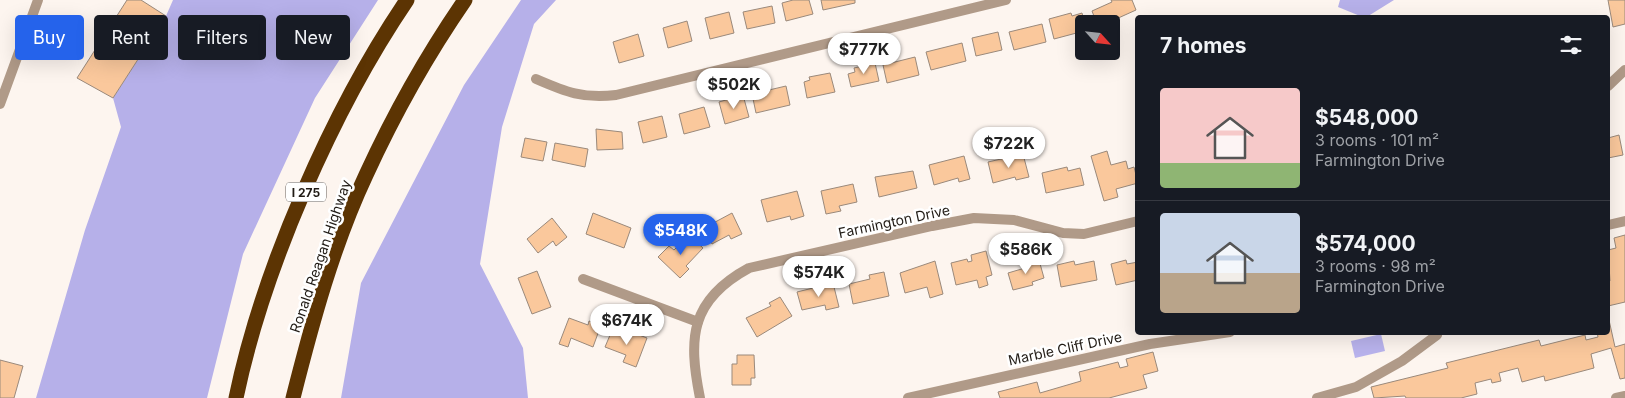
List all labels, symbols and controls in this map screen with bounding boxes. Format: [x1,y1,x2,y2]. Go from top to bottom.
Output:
chip: Buy [15,15,84,60]
chip: Rent [94,15,168,60]
chip: Filters [178,15,266,60]
chip: New [276,15,350,60]
north arrow [1075,15,1120,60]
map controls [1075,15,1120,60]
icon: filters [1557,31,1585,59]
pin: $777K [829,32,899,75]
text: 7 homes [1160,33,1247,58]
text: $777K [839,39,889,59]
pin: $502K [699,68,769,110]
text: $502K [707,74,761,94]
text: $548,000 [1315,105,1418,130]
icon: home [1200,108,1260,168]
pin: $722K [974,126,1044,169]
text: 3 rooms · 101 m² [1315,130,1439,150]
text: $722K [983,133,1035,153]
text: Farmington Drive [1315,150,1445,170]
street label: Ronald Reagan Highway [286,177,354,335]
road number: I 275 [286,182,326,202]
street label: Farmington Drive [837,201,951,241]
pin: $548K [646,214,716,256]
text: $548K [654,220,708,240]
text: $574,000 [1315,231,1416,256]
pin: $586K [991,232,1061,275]
icon: home [1200,233,1260,293]
text: $586K [999,239,1053,259]
pin: $574K [784,256,854,298]
text: 3 rooms · 98 m² [1315,256,1436,276]
text: $574K [793,262,845,282]
text: Farmington Drive [1315,276,1445,296]
pin: $674K [592,304,662,346]
text: $674K [601,310,653,330]
street label: Marble Cliff Drive [1007,328,1123,368]

